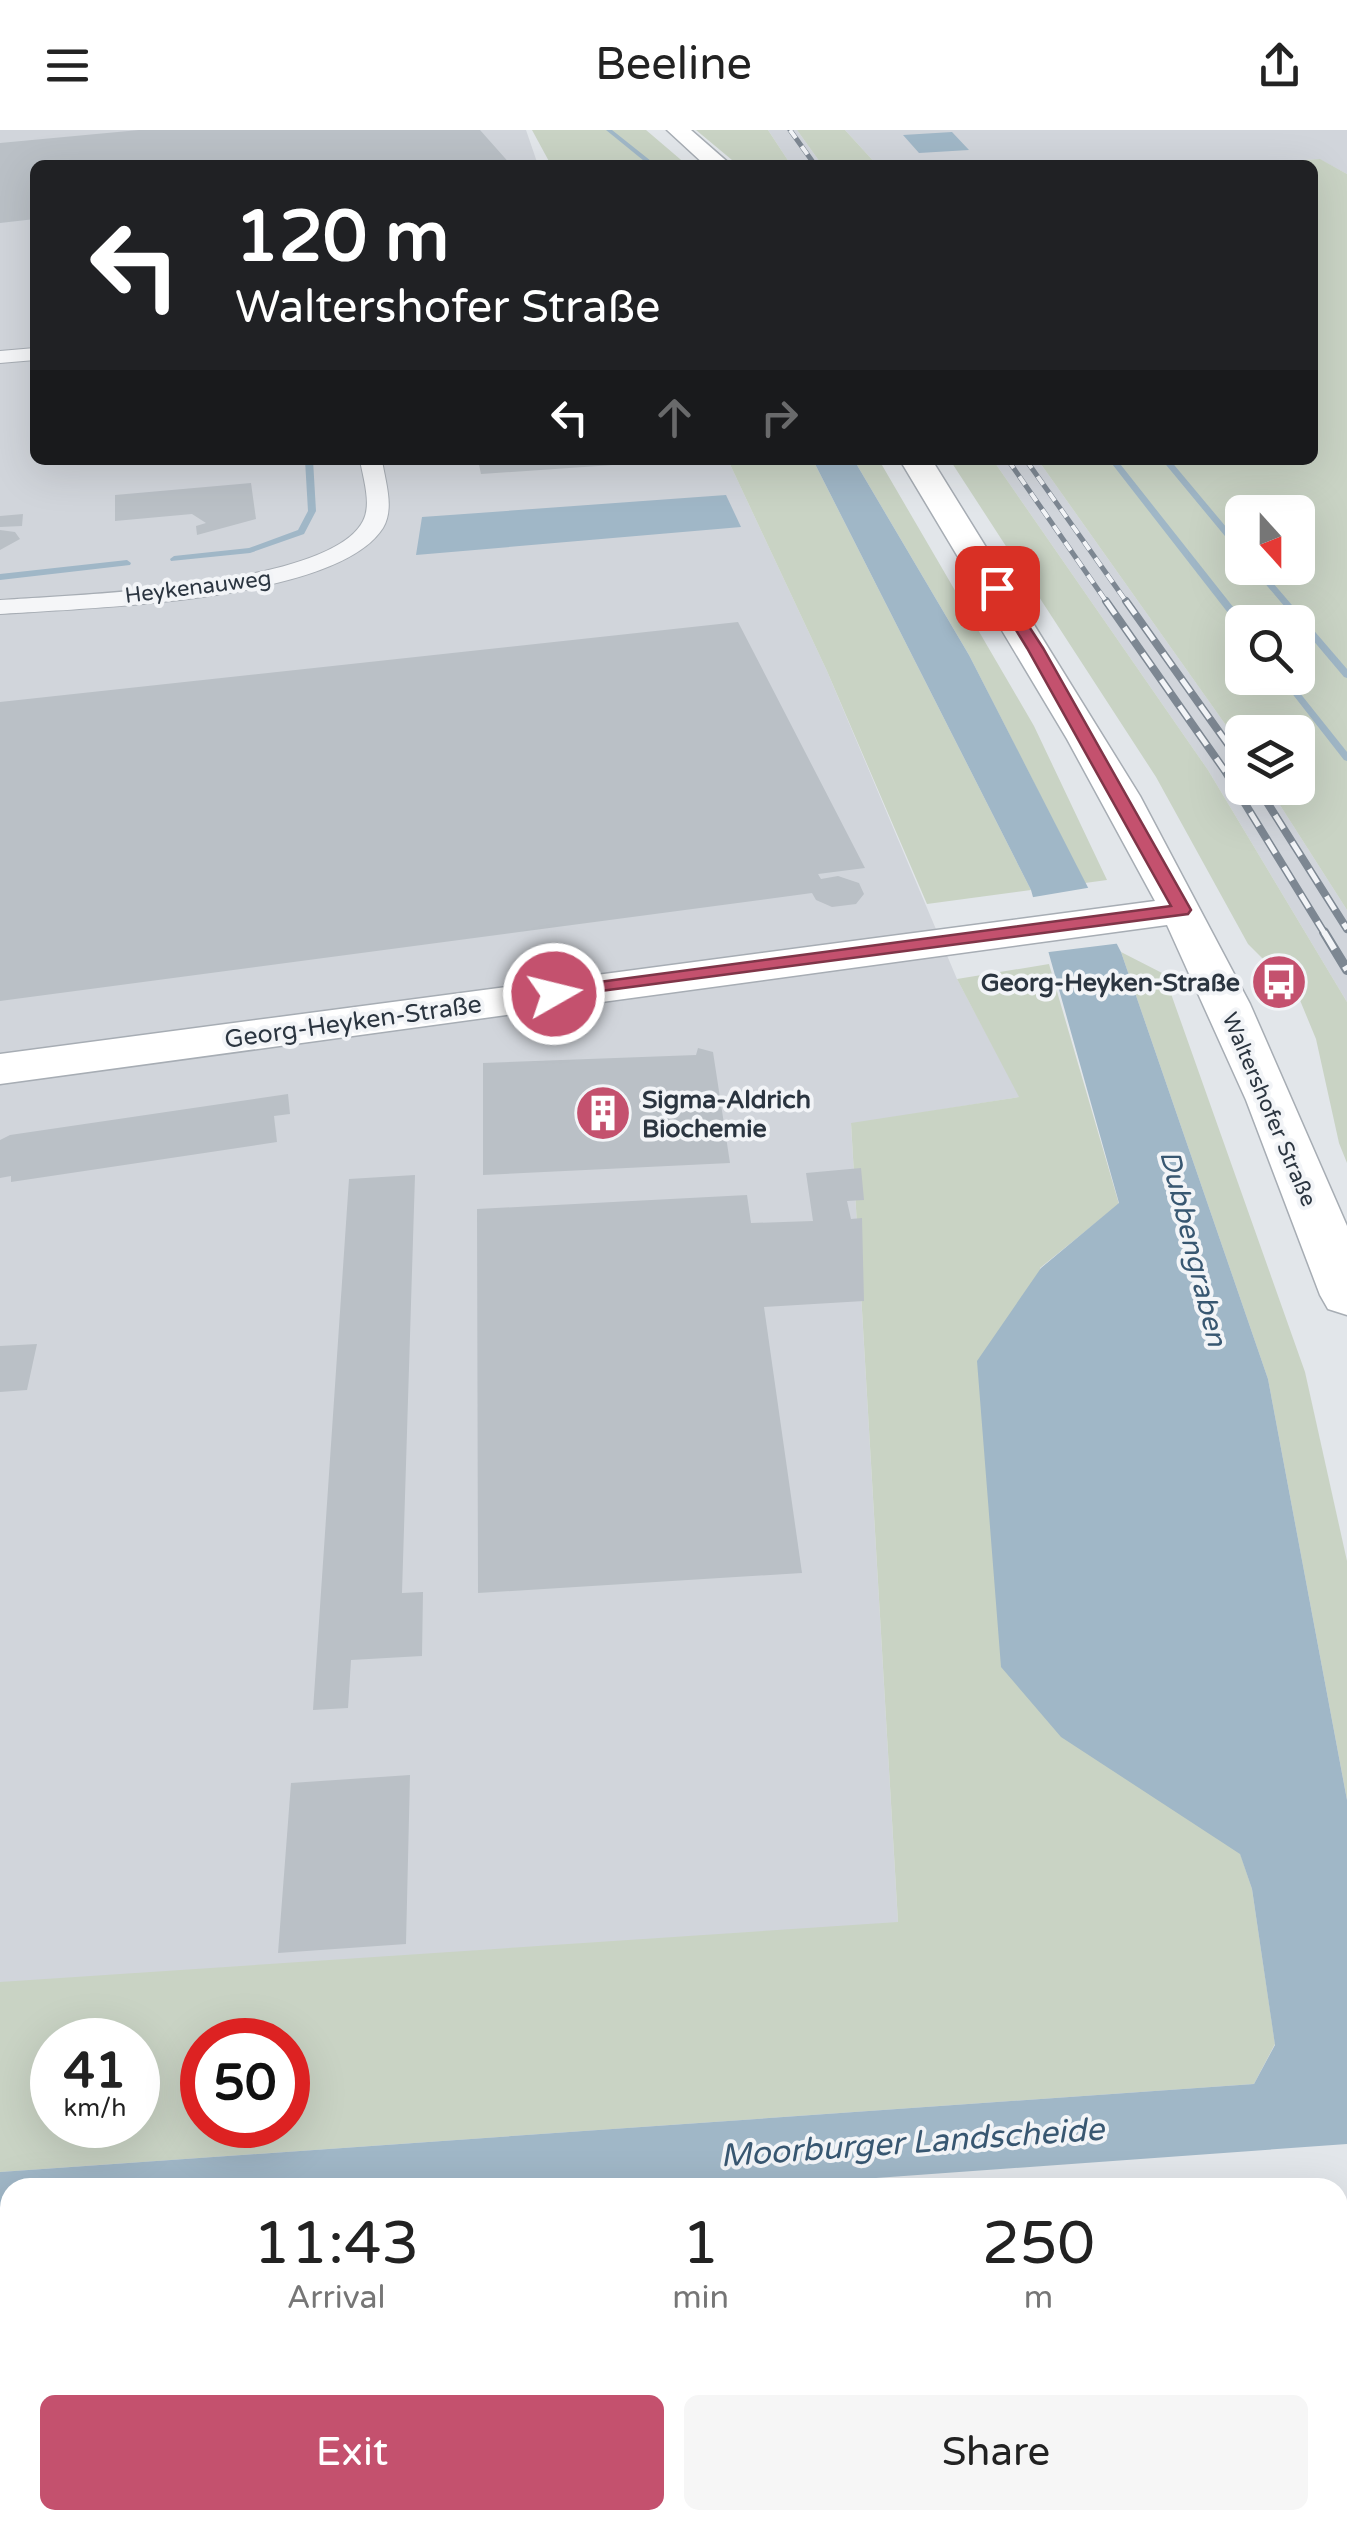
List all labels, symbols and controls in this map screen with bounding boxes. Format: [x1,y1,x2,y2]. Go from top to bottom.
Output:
icon: menu [40,38,95,93]
text: Beeline [595,38,752,92]
icon: share [1252,38,1307,93]
text: 120 m [235,196,449,280]
icon: left [70,200,200,330]
text: Waltershofer Straße [235,281,660,335]
icon: left [542,390,597,445]
icon: ahead [647,390,702,445]
icon: right [752,390,807,445]
north arrow [1225,495,1315,585]
map controls [1225,495,1315,805]
pin [955,546,1040,631]
icon: arrive [970,561,1025,616]
street label: Heykenauweg [123,565,273,609]
button: search [1225,605,1315,695]
button: layers [1225,715,1315,805]
position arrow [502,942,606,1046]
bus stop icon: Georg-Heyken-Straße [1249,952,1309,1012]
place label: Georg-Heyken-Straße [981,968,1240,998]
street label: Georg-Heyken-Straße [223,989,484,1055]
street label: Waltershofer Straße [1216,1009,1322,1210]
building icon: Sigma-Aldrich Biochemie [573,1083,633,1143]
place label: Sigma-Aldrich Biochemie [642,1085,811,1144]
water label: Dubbengraben [1152,1147,1234,1351]
speed limit sign: 50 [180,2018,310,2148]
text: 41 [64,2041,126,2101]
text: km/h [64,2093,126,2123]
water label: Moorburger Landscheide [719,2111,1107,2175]
text: 11:43 [253,2208,419,2280]
text: 1 [682,2208,719,2280]
text: 250 [982,2208,1095,2280]
text: Arrival [287,2279,386,2317]
text: min [672,2279,729,2317]
text: m [1024,2279,1053,2317]
button: Exit [40,2395,664,2510]
button: Share [684,2395,1308,2510]

